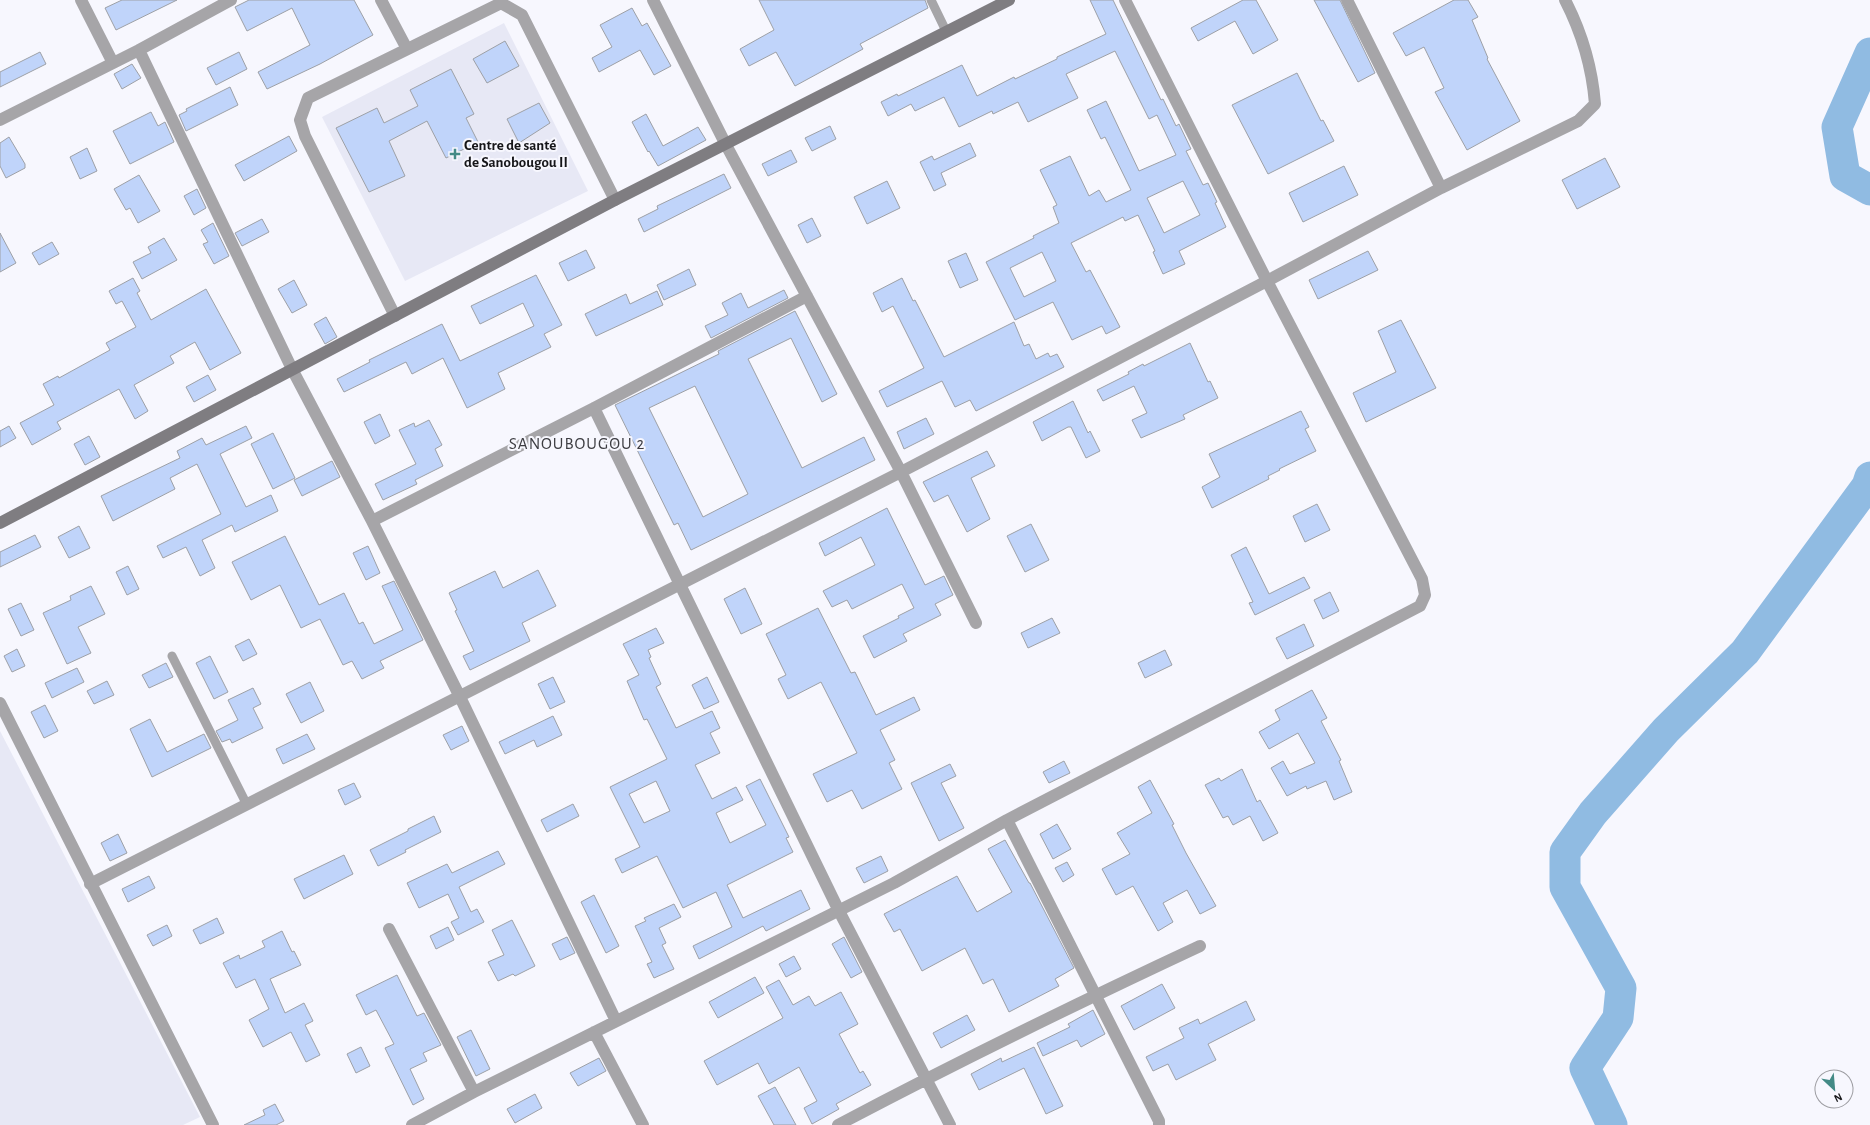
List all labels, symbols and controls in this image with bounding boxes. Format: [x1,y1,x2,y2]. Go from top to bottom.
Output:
place label: Centre de santé de Sanobougou II [464,138,568,170]
marker: Centre de santé de Sanobougou II [449,148,461,160]
district label: SANOUBOUGOU 2 [509,435,645,452]
north arrow [1814,1069,1854,1109]
text: N [1832,1091,1844,1104]

